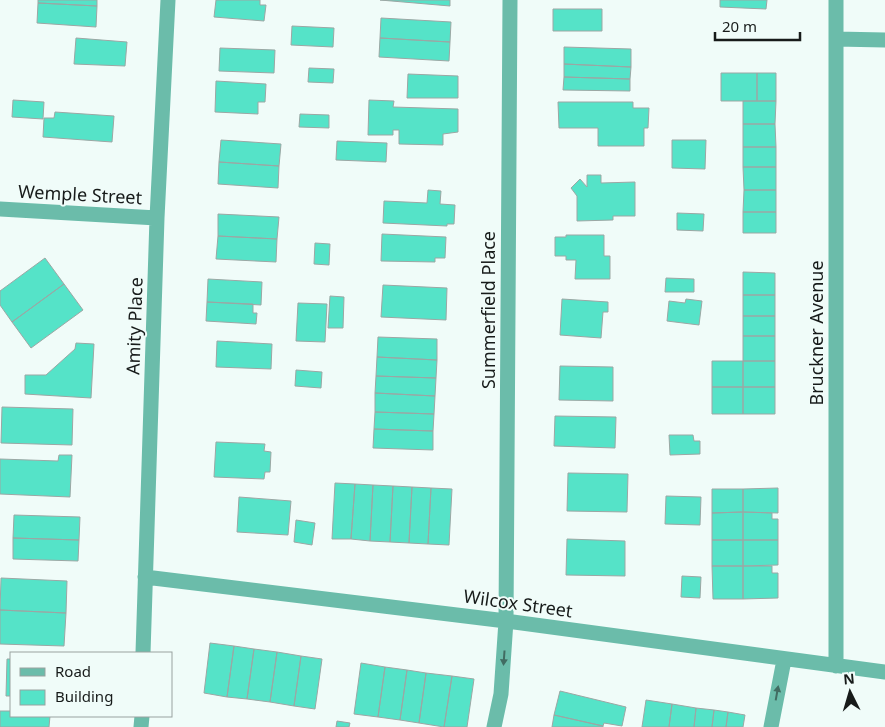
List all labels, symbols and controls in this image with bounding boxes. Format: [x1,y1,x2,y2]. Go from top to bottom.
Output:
scale bar [715,10,800,42]
text: 20 m [722,16,757,36]
street label: Wemple Street [17,179,143,209]
street label: Summerfield Place [476,231,500,389]
street label: Bruckner Avenue [804,260,828,406]
street label: Amity Place [120,277,148,375]
street label: Wilcox Street [462,583,575,623]
one-way arrow [500,650,508,666]
legend [10,652,172,717]
text: Road [55,661,91,681]
north arrow [825,667,875,717]
text: N [842,669,855,689]
one-way arrow [774,685,782,701]
text: Building [55,686,113,706]

